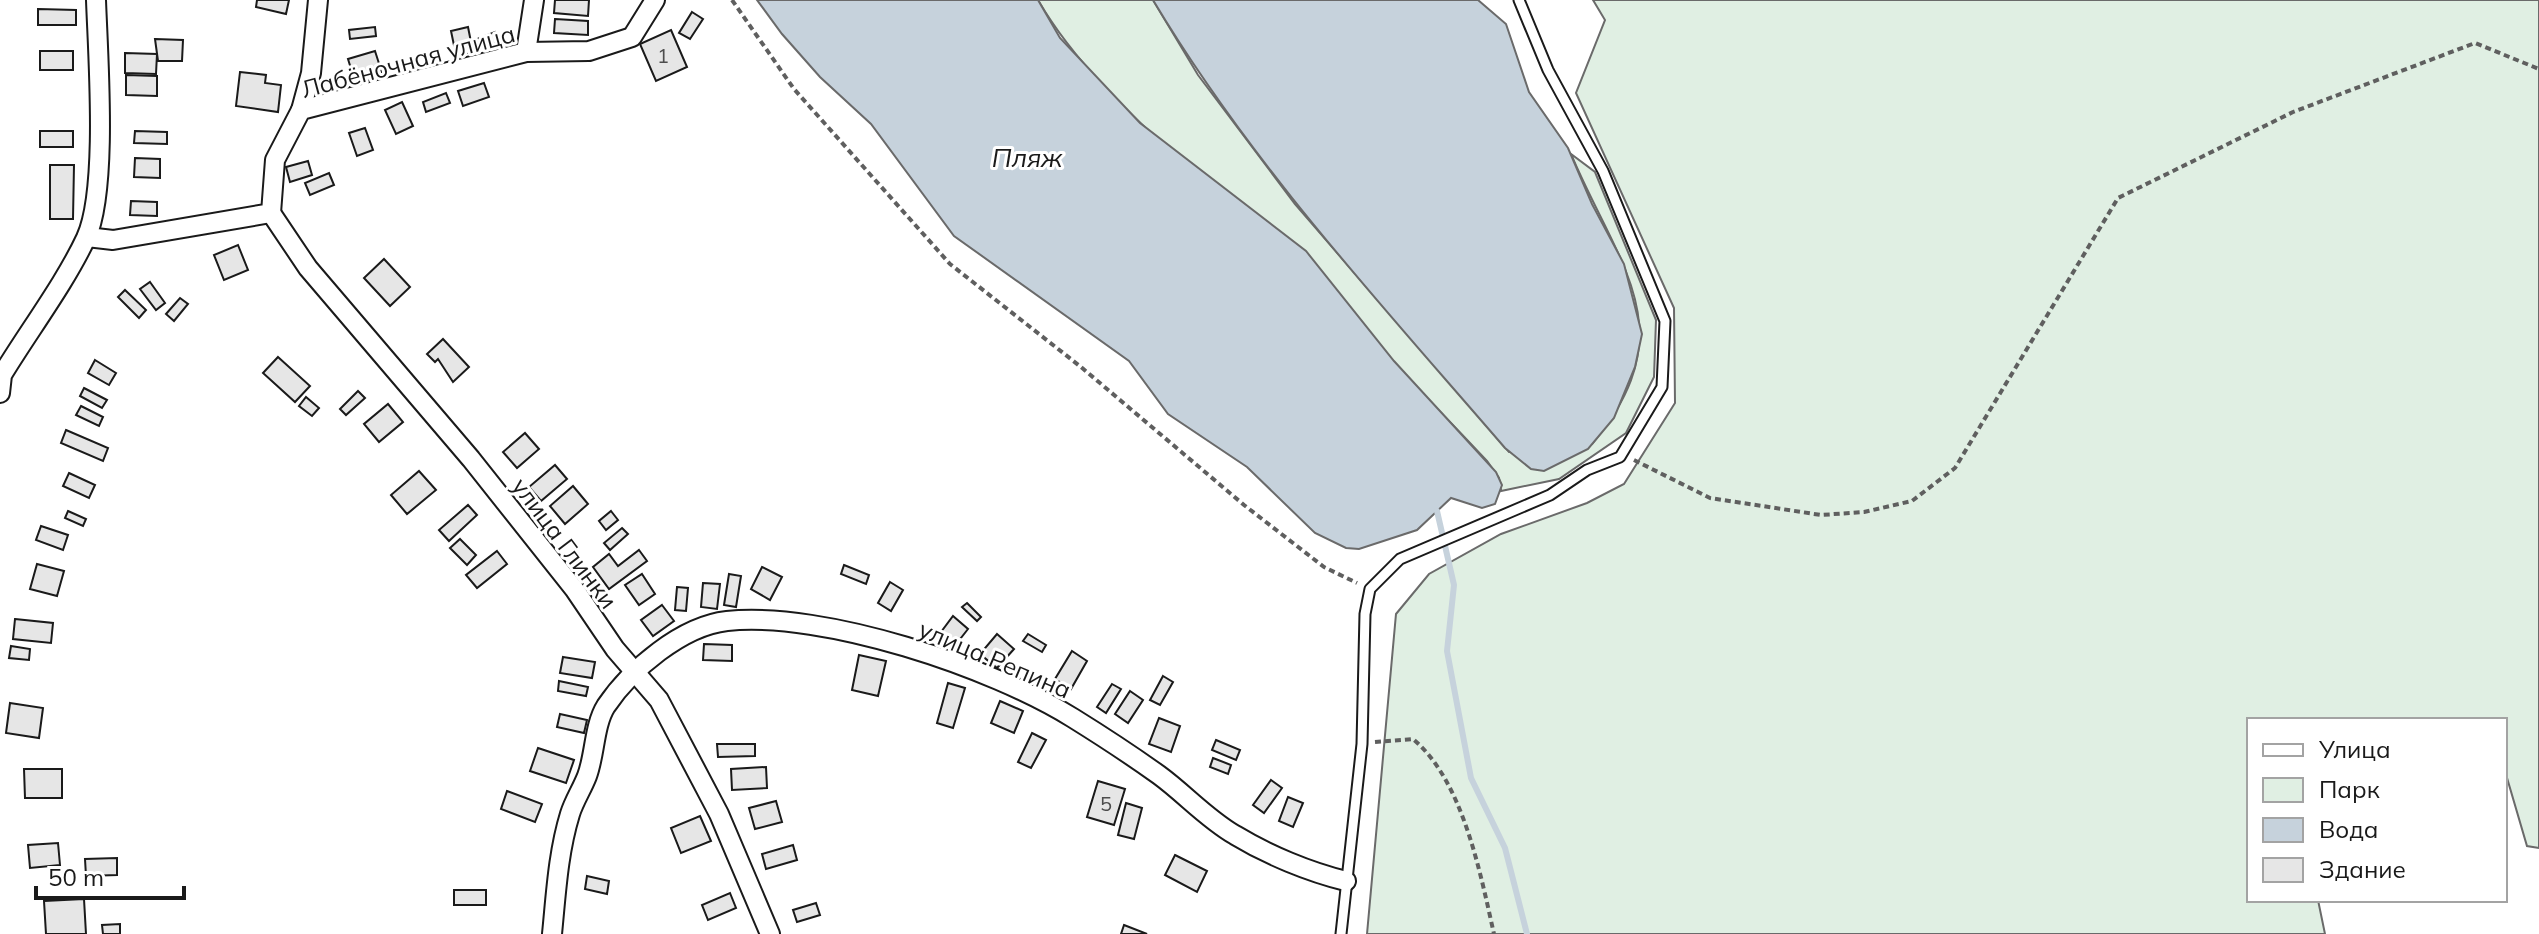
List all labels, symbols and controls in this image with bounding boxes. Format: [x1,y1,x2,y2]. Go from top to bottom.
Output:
street label: Лабёночная улица [298,18,518,104]
house number: 1 [657,43,669,68]
water label: Пляж [992,141,1063,174]
street label: улица Глинки [506,472,624,614]
street label: улица Репина [914,613,1076,705]
legend [2247,718,2507,902]
text: Улица [2318,734,2391,764]
text: Парк [2319,774,2380,804]
house number: 5 [1100,791,1112,816]
text: Вода [2319,814,2379,844]
scale bar [36,850,184,900]
text: Здание [2319,854,2406,884]
text: 50 m [48,862,104,892]

